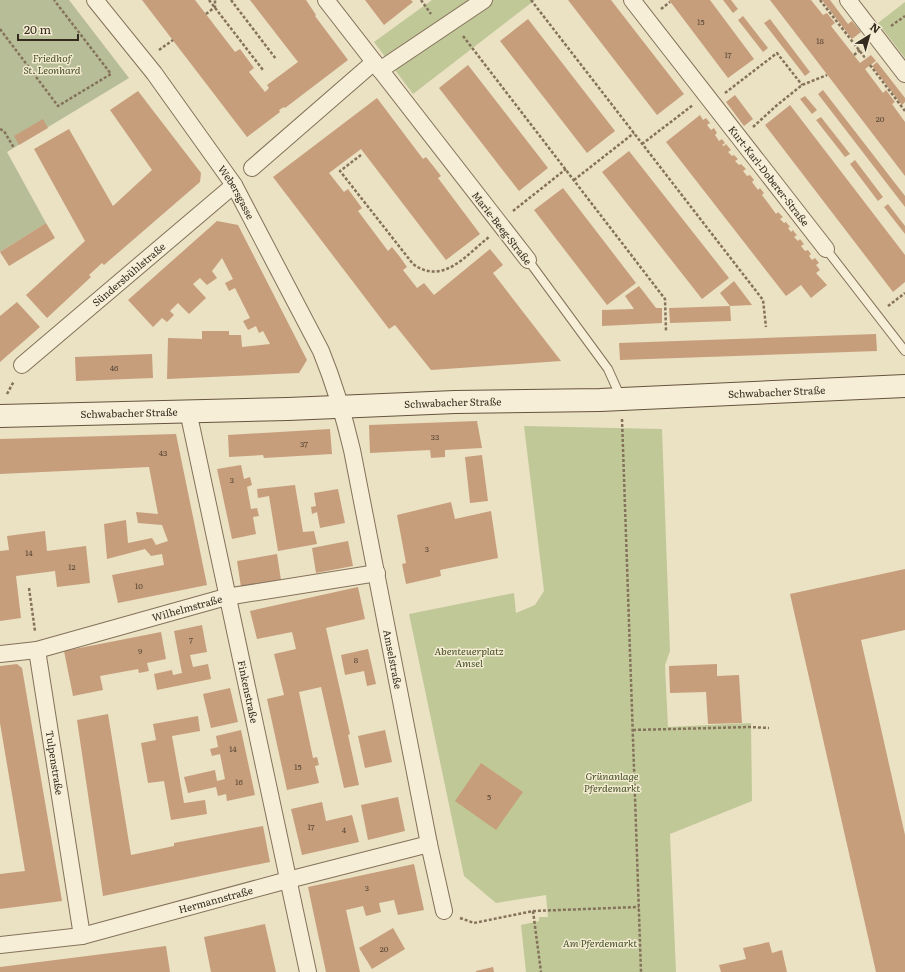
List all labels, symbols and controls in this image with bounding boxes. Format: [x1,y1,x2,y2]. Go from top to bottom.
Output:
scale bar [18,16,78,42]
house number: 15 [697,16,705,27]
north arrow [849,16,889,56]
text: N [867,18,884,36]
text: 20 m [24,20,51,38]
house number: 18 [816,35,824,46]
house number: 17 [724,49,732,60]
park label: Friedhof St. Leonhard [23,50,81,77]
house number: 20 [876,113,885,124]
street label: Kurt-Karl-Doberer-Straße [725,122,813,229]
street label: Webersgasse [215,162,259,222]
street label: Marie-Beeg-Straße [469,188,536,268]
street label: Sündersbühlstraße [89,239,168,309]
house number: 46 [110,362,119,373]
street label: Schwabacher Straße [728,382,826,401]
street label: Schwabacher Straße [404,393,502,411]
street label: Schwabacher Straße [80,404,178,421]
house number: 33 [431,431,439,442]
house number: 37 [300,438,308,449]
house number: 43 [159,447,167,458]
house number: 3 [230,474,234,485]
house number: 3 [425,543,429,554]
house number: 14 [25,547,33,558]
house number: 12 [68,561,76,572]
house number: 10 [135,580,143,591]
street label: Wilhelmstraße [150,590,224,624]
street label: Amselstraße [380,628,407,690]
house number: 7 [189,634,193,645]
park label: Abenteuerplatz Amsel [434,643,504,670]
house number: 9 [138,645,142,656]
house number: 8 [354,654,359,665]
street label: Finkenstraße [234,659,263,724]
street label: Tulpenstraße [43,729,68,796]
house number: 14 [229,743,237,754]
house number: 15 [294,761,302,772]
park label: Grünanlage Pferdemarkt [584,768,640,795]
house number: 16 [235,776,243,787]
house number: 5 [487,791,491,802]
house number: 17 [307,821,315,832]
house number: 4 [342,824,347,835]
street label: Hermannstraße [177,882,254,916]
house number: 3 [365,882,369,893]
park label: Am Pferdemarkt [563,935,637,950]
house number: 20 [380,943,389,954]

